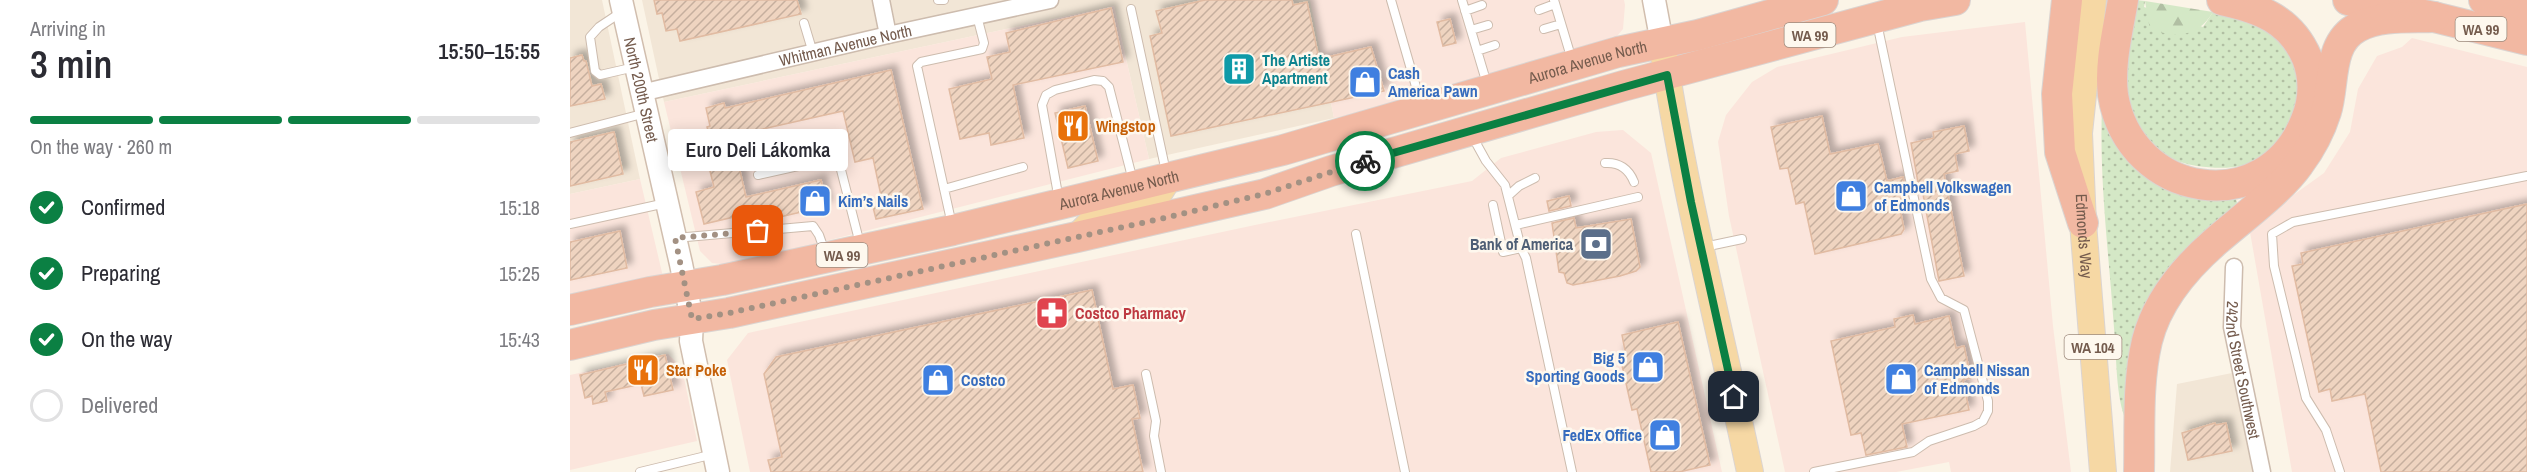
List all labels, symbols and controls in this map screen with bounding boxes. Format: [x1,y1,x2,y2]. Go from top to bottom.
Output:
text: Arriving in [30,15,106,42]
road number: WA 99 [2456,17,2506,41]
street label: Whitman Avenue North [777,19,914,71]
road number: WA 99 [1784,23,1836,47]
street label: North 200th Street [619,35,664,145]
street label: Aurora Avenue North [1525,35,1649,89]
text: 15:50–15:55 [438,36,540,66]
text: 3 min [30,38,112,90]
place label: The Artiste Apartment [1262,49,1330,89]
building icon: The Artiste Apartment [1221,51,1257,87]
place label: Cash America Pawn [1388,62,1478,102]
shop icon: Cash America Pawn [1347,64,1383,100]
restaurant icon: Wingstop [1055,108,1091,144]
place label: Wingstop [1096,115,1156,137]
callout: Euro Deli Lákomka [668,129,848,171]
courier [1335,131,1395,191]
text: On the way · 260 m [30,133,172,160]
text: Euro Deli Lákomka [686,136,830,163]
icon: bike [1349,145,1382,178]
street label: Aurora Avenue North [1056,165,1181,215]
place label: Campbell Volkswagen of Edmonds [1874,176,2012,216]
shop icon: Campbell Volkswagen of Edmonds [1833,178,1869,214]
shop icon: Kim’s Nails [797,183,833,219]
place label: Kim’s Nails [838,190,908,212]
icon: check [30,191,63,224]
text: Confirmed [81,192,165,222]
street label: Edmonds Way [2071,193,2098,280]
text: 15:18 [499,194,540,221]
pin [732,205,783,256]
icon: bag [741,214,774,247]
bank icon: Bank of America [1578,226,1614,262]
place label: Bank of America [1470,233,1574,255]
road number: WA 99 [816,243,868,267]
icon: check [30,257,63,290]
text: Preparing [81,258,160,288]
text: 15:25 [499,260,540,287]
pharmacy icon: Costco Pharmacy [1034,295,1070,331]
street label: 242nd Street Southwest [2221,301,2266,441]
place label: Costco Pharmacy [1075,302,1187,324]
icon: check [30,323,63,356]
text: On the way [81,324,172,354]
text: 15:43 [499,326,540,353]
road number: WA 104 [2064,335,2122,359]
place label: Big 5 Sporting Goods [1526,347,1625,387]
shop icon: Big 5 Sporting Goods [1630,349,1666,385]
restaurant icon: Star Poke [625,352,661,388]
place label: Star Poke [666,359,727,381]
place label: Campbell Nissan of Edmonds [1924,359,2030,399]
shop icon: Campbell Nissan of Edmonds [1883,361,1919,397]
shop icon: Costco [920,362,956,398]
place label: Costco [961,369,1005,391]
pin [1708,371,1759,422]
icon: home [1717,380,1750,413]
text: Delivered [81,390,158,420]
shop icon: FedEx Office [1647,417,1683,453]
place label: FedEx Office [1562,424,1642,446]

